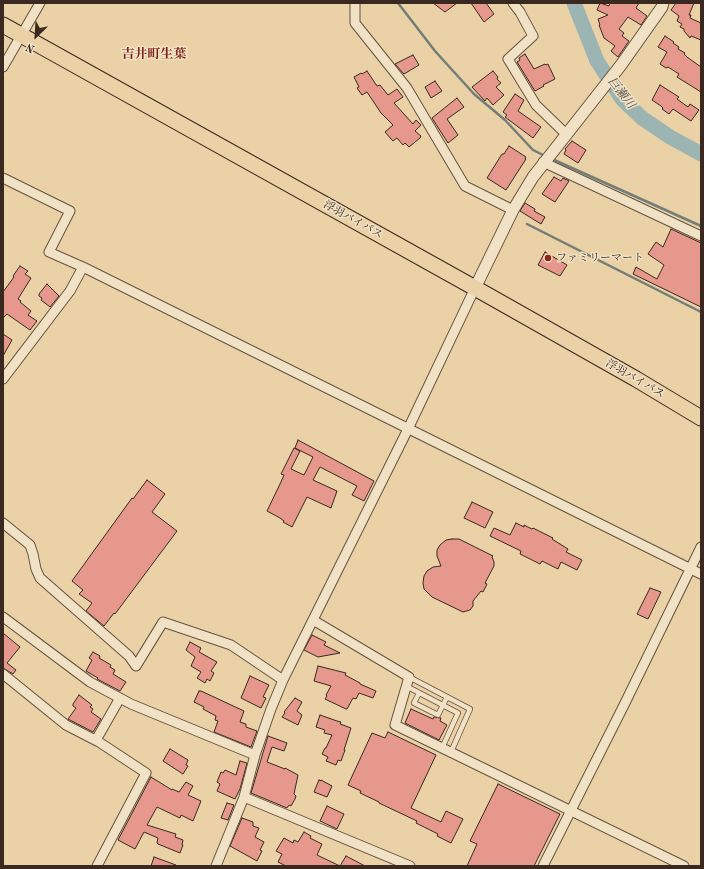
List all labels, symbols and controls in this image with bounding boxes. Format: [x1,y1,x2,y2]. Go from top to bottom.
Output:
north arrow [16,16,56,56]
text: N [25,41,37,54]
district label: 吉井町生葉 [122,47,186,63]
water label: 巨瀬川 [604,74,638,112]
street label: 浮羽バイパス [321,198,385,242]
place label: ファミリーマート [556,251,644,265]
marker: ファミリーマート [543,253,553,263]
street label: 浮羽バイパス [603,357,667,401]

